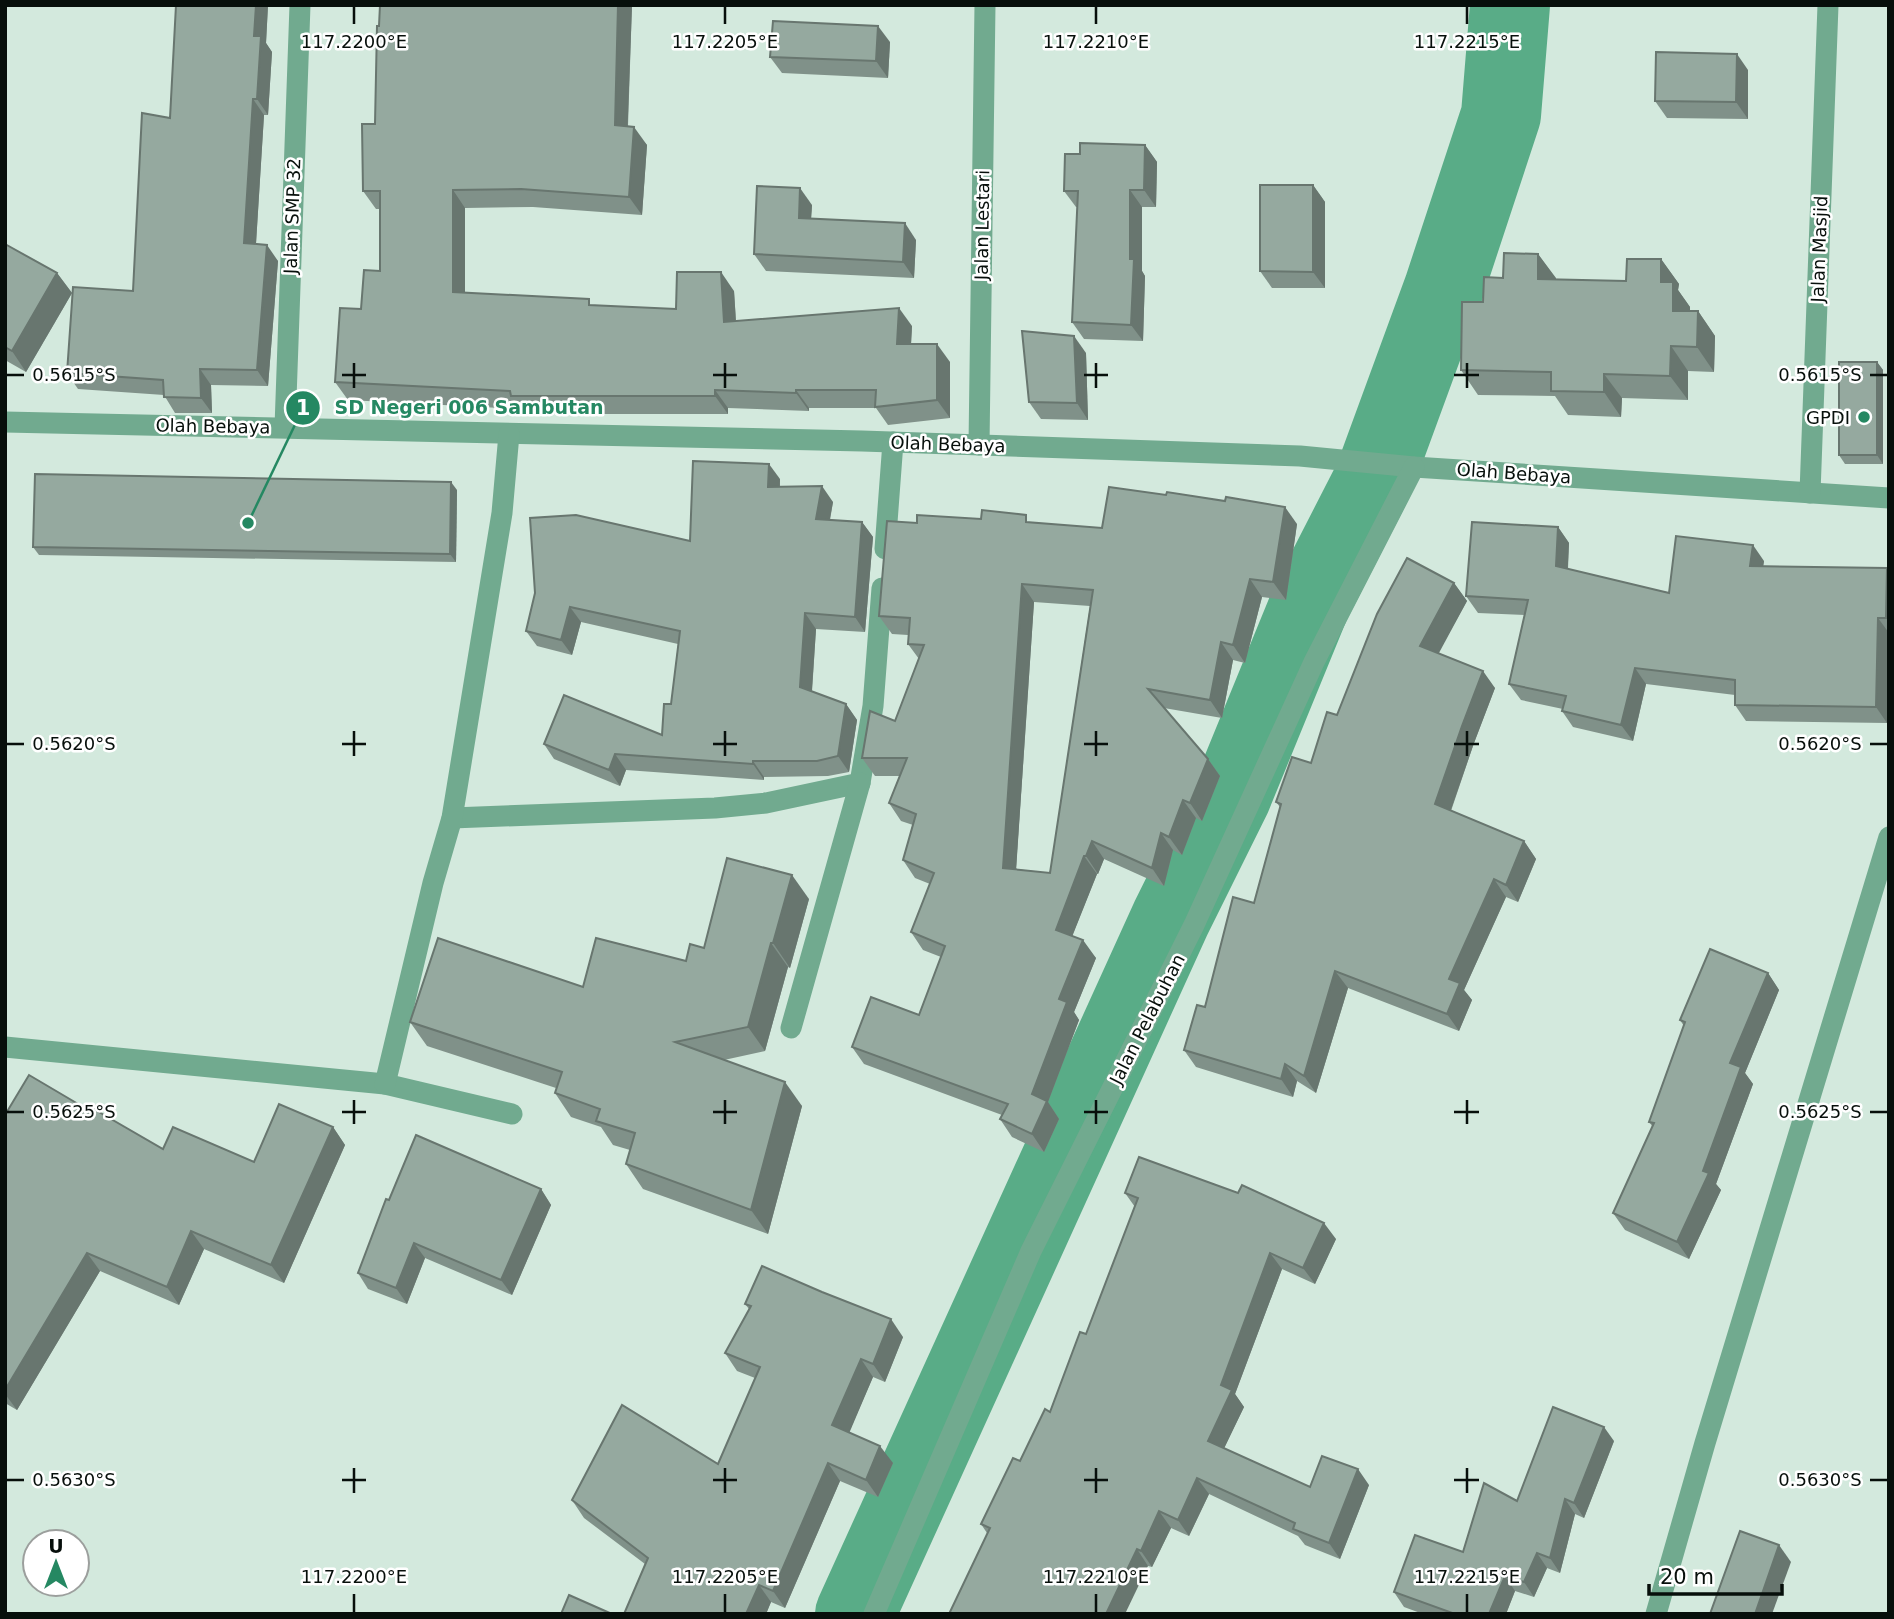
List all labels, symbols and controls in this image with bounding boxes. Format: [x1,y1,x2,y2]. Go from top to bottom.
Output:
text: 117.2200°E [301,31,407,52]
text: 117.2205°E [672,31,778,52]
text: 117.2210°E [1043,31,1149,52]
text: 117.2215°E [1414,31,1520,52]
street label: Jalan SMP 32 [279,158,305,275]
street label: Jalan Lestari [971,170,993,281]
street label: Jalan Masjid [1807,195,1831,304]
text: 0.5615°S [32,364,116,385]
text: 0.5615°S [1778,364,1862,385]
callout: SD Negeri 006 Sambutan [286,388,618,428]
text: 1 [296,396,310,420]
text: SD Negeri 006 Sambutan [335,396,603,418]
place label: GPDI [1806,407,1850,428]
marker: GPDI [1856,409,1872,425]
street label: Olah Bebaya [155,414,271,438]
street label: Olah Bebaya [890,432,1006,456]
street label: Olah Bebaya [1456,459,1572,487]
text: 0.5620°S [32,733,116,754]
text: 0.5620°S [1778,733,1862,754]
street label: Jalan Pelabuhan [1105,950,1189,1089]
text: 0.5625°S [32,1101,116,1122]
text: 0.5625°S [1778,1101,1862,1122]
text: 0.5630°S [32,1469,116,1490]
text: 0.5630°S [1778,1469,1862,1490]
north arrow [21,1528,91,1598]
text: U [48,1535,64,1557]
scale bar [1649,1552,1782,1596]
text: 20 m [1660,1565,1714,1589]
text: 117.2200°E [301,1566,407,1587]
text: 117.2205°E [672,1566,778,1587]
text: 117.2210°E [1043,1566,1149,1587]
text: 117.2215°E [1414,1566,1520,1587]

